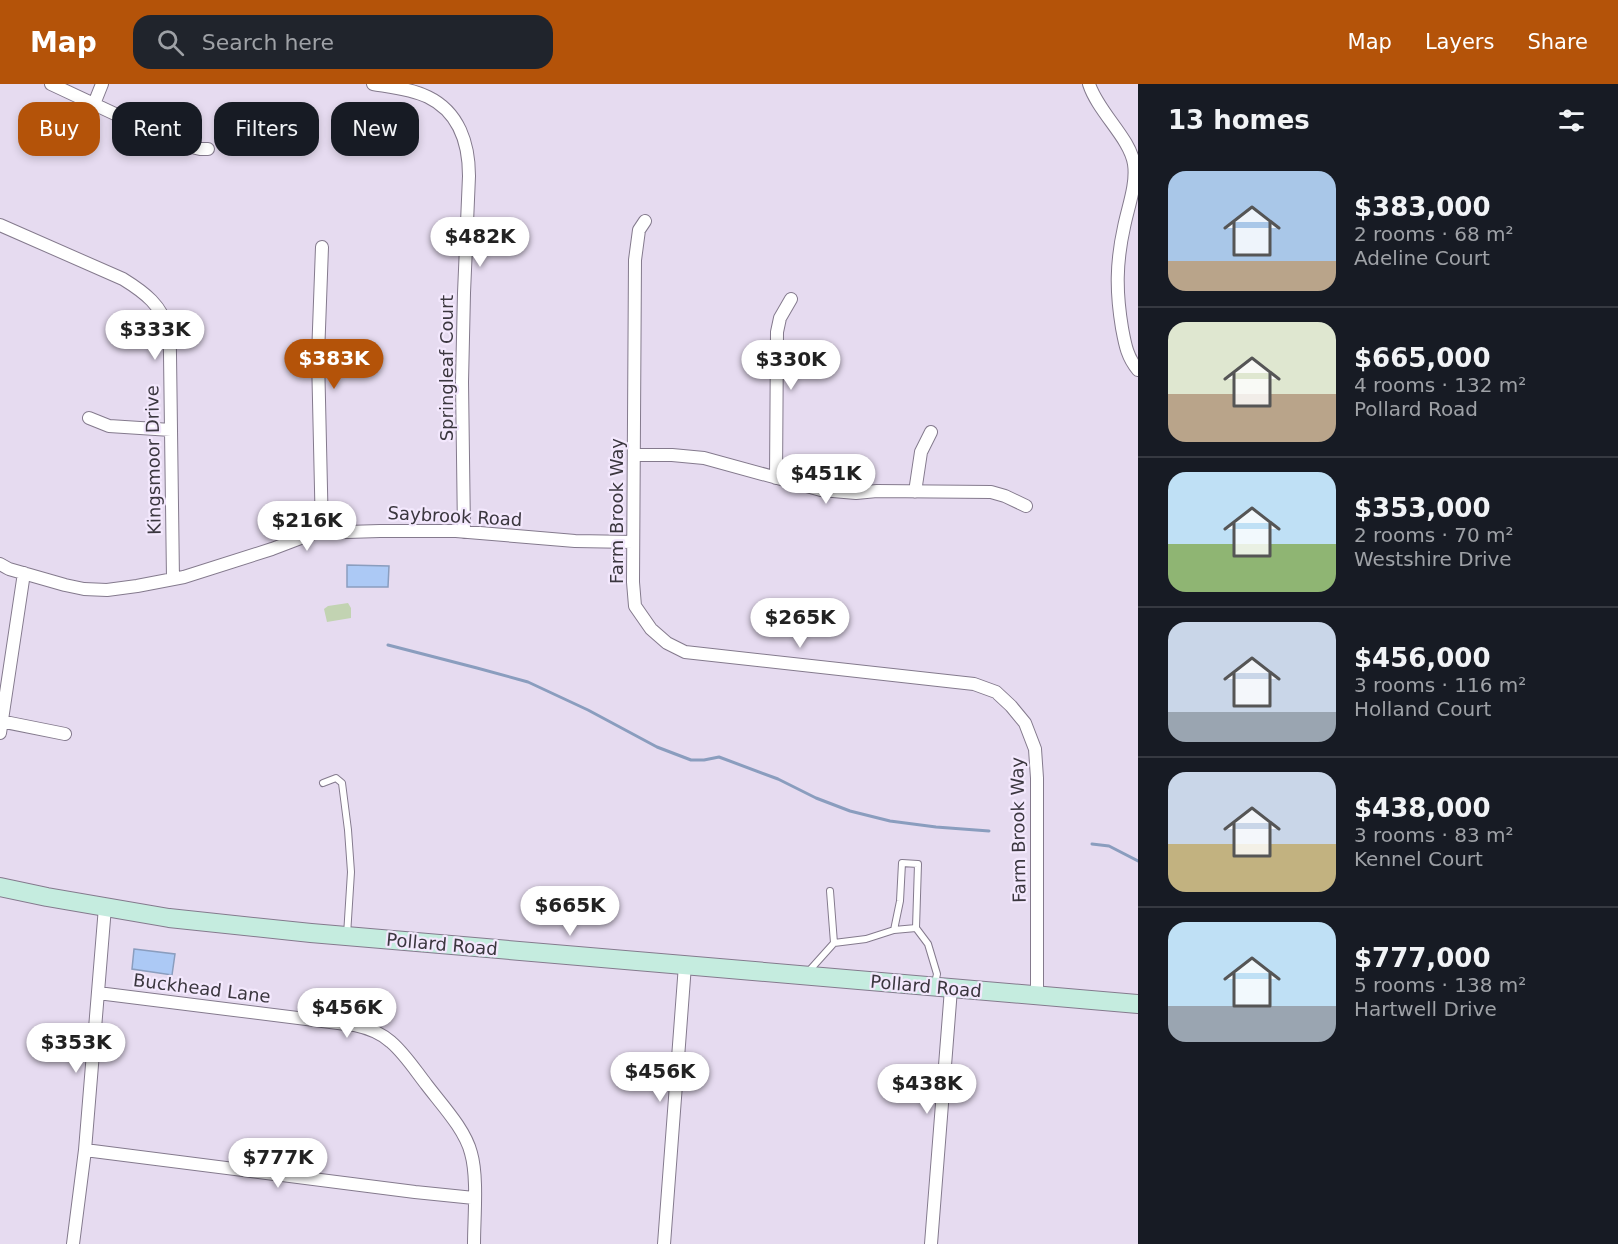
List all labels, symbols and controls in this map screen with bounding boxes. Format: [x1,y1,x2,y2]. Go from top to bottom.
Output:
search box [133,15,553,69]
text: Map [30,26,97,59]
icon: search [154,26,187,59]
text: Search here [202,30,334,55]
text: Map [1348,30,1392,54]
text: Layers [1425,30,1494,54]
text: Share [1527,30,1588,54]
chip: Buy [18,102,100,156]
chip: Rent [112,102,202,156]
chip: Filters [214,102,319,156]
chip: New [331,102,419,156]
icon: filters [1555,104,1588,137]
text: 13 homes [1168,105,1310,135]
text: $383,000 [1354,192,1491,222]
icon: home [1216,195,1288,267]
pin: $482K [438,217,522,268]
text: 2 rooms · 68 m² [1354,222,1514,246]
text: $482K [444,224,516,248]
text: Adeline Court [1354,246,1490,270]
street label: Springleaf Court [436,295,457,441]
pin: $333K [113,310,197,361]
text: $333K [119,317,191,341]
pin: $383K [292,339,376,390]
pin: $330K [749,340,833,391]
text: $665,000 [1354,343,1491,373]
text: $383K [298,346,370,370]
icon: home [1216,346,1288,418]
text: $330K [755,347,827,371]
text: 4 rooms · 132 m² [1354,373,1526,397]
street label: Kingsmoor Drive [141,385,165,535]
text: Pollard Road [1354,397,1478,421]
street label: Farm Brook Way [606,438,627,584]
pin: $451K [784,454,868,505]
text: $451K [790,461,862,485]
text: $353,000 [1354,493,1491,523]
icon: home [1216,496,1288,568]
pin: $216K [265,501,349,552]
street label: Saybrook Road [387,502,523,530]
text: $216K [271,508,343,532]
text: 2 rooms · 70 m² [1354,523,1514,547]
text: Westshire Drive [1354,547,1512,571]
pin: $265K [758,598,842,649]
text: $265K [764,605,836,629]
text: $456,000 [1354,643,1491,673]
icon: home [1216,646,1288,718]
text: 3 rooms · 116 m² [1354,673,1526,697]
text: Holland Court [1354,697,1491,721]
street label: Farm Brook Way [1006,757,1030,903]
text: $438,000 [1354,793,1491,823]
icon: home [1216,796,1288,868]
text: 3 rooms · 83 m² [1354,823,1514,847]
text: Kennel Court [1354,847,1483,871]
pin: $665K [528,886,612,937]
text: $665K [534,893,606,917]
street label: Pollard Road [385,929,499,959]
text: $777,000 [1354,943,1491,973]
icon: home [1216,946,1288,1018]
street label: Buckhead Lane [132,969,272,1007]
street label: Pollard Road [869,971,983,1001]
text: 5 rooms · 138 m² [1354,973,1526,997]
pin: $456K [305,988,389,1039]
text: $456K [311,995,383,1019]
text: Hartwell Drive [1354,997,1497,1021]
pin: $353K [34,1023,118,1074]
text: $353K [40,1030,112,1054]
pin: $456K [618,1052,702,1103]
text: $456K [624,1059,696,1083]
pin: $438K [885,1064,969,1115]
text: $438K [891,1071,963,1095]
pin: $777K [236,1138,320,1189]
text: $777K [242,1145,314,1169]

